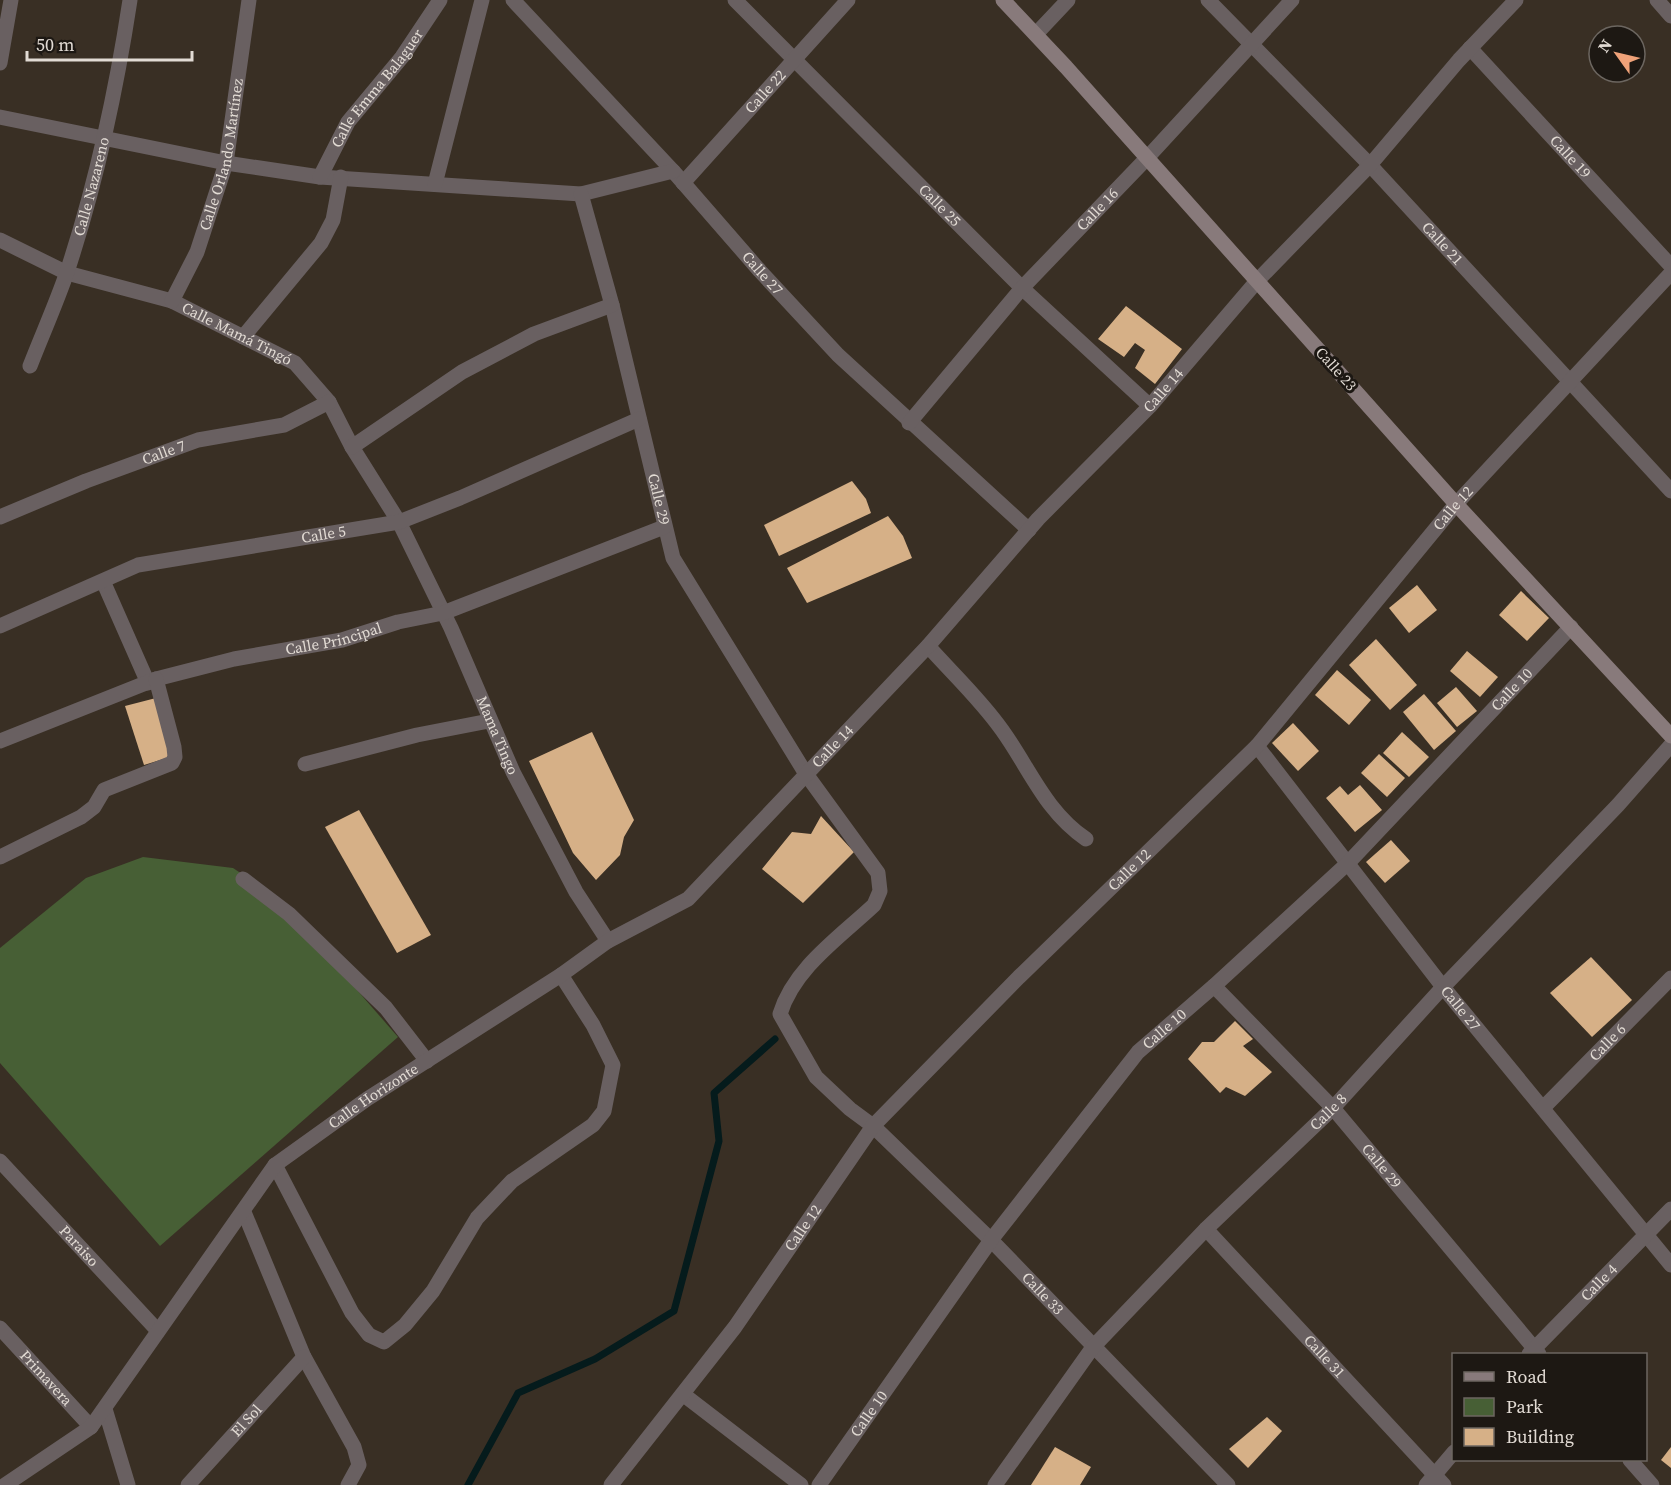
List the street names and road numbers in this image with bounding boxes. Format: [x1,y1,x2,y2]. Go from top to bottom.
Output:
street label: Calle Emma Balaguer [326,24,428,151]
street label: Calle 22 [740,65,790,118]
street label: Calle Orlando Martínez [194,77,248,233]
street label: Calle 19 [1545,130,1596,183]
street label: Calle Nazareno [68,135,114,238]
street label: Calle 25 [914,179,966,231]
street label: Calle 16 [1071,183,1123,235]
street label: Calle 21 [1417,217,1468,269]
street label: Calle 27 [737,247,788,299]
street label: Calle Mamá Tingó [178,297,296,370]
street label: Calle 23 [1311,342,1362,395]
street label: Calle 14 [1138,363,1188,417]
street label: Calle 7 [139,435,188,470]
street label: Calle 29 [643,471,676,527]
street label: Calle 12 [1428,481,1478,535]
street label: Calle 5 [300,520,347,548]
street label: Calle Principal [284,617,385,660]
street label: Calle 10 [1486,663,1537,716]
street label: Mama Tingo [472,693,524,778]
street label: Calle 14 [807,720,858,772]
street label: Calle 12 [1103,844,1155,895]
street label: Calle 27 [1436,981,1486,1035]
street label: Calle 10 [1137,1004,1191,1054]
street label: Calle 6 [1584,1019,1630,1065]
street label: Calle Horizonte [324,1058,423,1134]
street label: Calle 8 [1305,1089,1351,1135]
street label: Calle 29 [1357,1139,1407,1192]
street label: Calle 12 [779,1200,826,1255]
street label: Paraiso [55,1220,104,1271]
street label: Calle 4 [1575,1259,1622,1306]
street label: Calle 33 [1017,1267,1069,1319]
street label: Calle 31 [1299,1330,1350,1382]
street label: Primavera [15,1345,78,1411]
street label: Calle 10 [845,1386,892,1441]
street label: El Sol [226,1399,267,1441]

